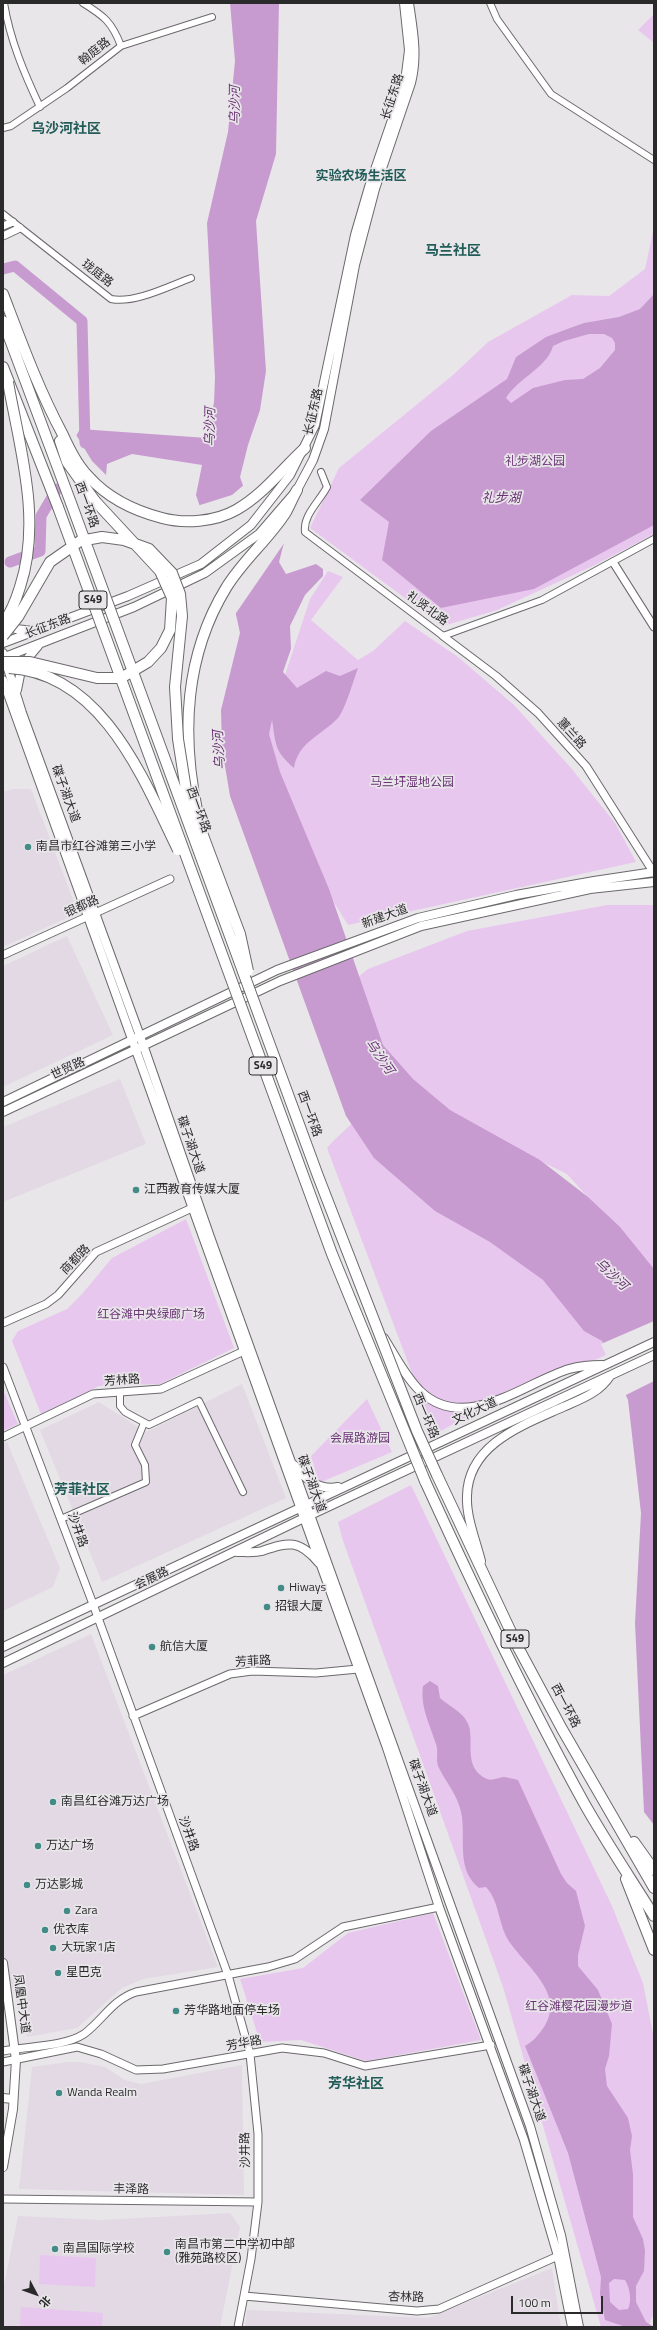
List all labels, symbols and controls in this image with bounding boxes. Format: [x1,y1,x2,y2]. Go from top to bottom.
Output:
street label: 翰庭路 [76,35,114,69]
street label: 长征东路 [379,72,407,122]
water label: 乌沙河 [228,86,244,124]
district label: 乌沙河社区 [31,122,101,138]
district label: 实验农场生活区 [316,169,406,185]
district label: 马兰社区 [425,244,481,260]
street label: 珑庭路 [78,257,116,291]
street label: 长征东路 [302,387,326,437]
water label: 乌沙河 [203,407,219,447]
park label: 礼步湖公园 [505,455,565,469]
street label: 西一环路 [71,480,101,530]
water label: 礼步湖 [482,491,520,507]
street label: 礼贤北路 [403,589,451,629]
road number: S49 [79,591,107,609]
street label: 长征东路 [23,612,73,642]
street label: 蕙兰路 [554,716,588,752]
water label: 乌沙河 [211,730,229,770]
street label: 碟子湖大道 [48,763,82,825]
park label: 马兰圩湿地公园 [370,776,454,790]
street label: 西一环路 [183,785,213,835]
place label: 南昌市红谷滩第三小学 [36,840,156,854]
marker: 南昌市红谷滩第三小学 [23,842,33,852]
street label: 银都路 [63,893,101,921]
street label: 新建大道 [360,902,410,932]
water label: 乌沙河 [361,1037,397,1077]
street label: 世贸路 [49,1055,87,1083]
road number: S49 [249,1057,277,1075]
street label: 西一环路 [294,1089,324,1139]
street label: 碟子湖大道 [173,1114,207,1176]
place label: 江西教育传媒大厦 [144,1183,240,1197]
marker: 江西教育传媒大厦 [131,1185,141,1195]
street label: 商都路 [58,1242,94,1278]
water label: 乌沙河 [591,1256,631,1294]
park label: 红谷滩中央绿廊广场 [97,1308,205,1322]
street label: 芳林路 [104,1373,140,1389]
street label: 西一环路 [409,1391,441,1441]
street label: 文化大道 [450,1395,500,1429]
park label: 会展路游园 [330,1432,390,1446]
street label: 碟子湖大道 [294,1453,328,1515]
district label: 芳菲社区 [54,1483,110,1499]
street label: 沙井路 [64,1511,90,1549]
street label: 会展路 [133,1565,171,1593]
place label: Hiways [289,1581,326,1595]
marker: Hiways [276,1583,286,1593]
place label: 招银大厦 [275,1600,323,1614]
marker: 招银大厦 [262,1602,272,1612]
road number: S49 [501,1630,529,1648]
place label: 航信大厦 [160,1640,208,1654]
marker: 航信大厦 [147,1642,157,1652]
street label: 芳菲路 [235,1654,271,1670]
street label: 西一环路 [547,1681,583,1731]
street label: 碟子湖大道 [405,1757,439,1819]
place label: 南昌红谷滩万达广场 [61,1795,169,1809]
marker: 南昌红谷滩万达广场 [48,1797,58,1807]
street label: 沙井路 [175,1815,201,1853]
place label: 万达广场 [46,1839,94,1853]
marker: 万达广场 [33,1841,43,1851]
place label: 万达影城 [35,1878,83,1892]
marker: 万达影城 [22,1880,32,1890]
place label: Zara [75,1904,98,1918]
marker: Zara [62,1906,72,1916]
place label: 优衣库 [53,1923,89,1937]
marker: 优衣库 [40,1925,50,1935]
place label: 大玩家1店 [61,1941,116,1955]
marker: 大玩家1店 [48,1943,58,1953]
place label: 星巴克 [66,1966,102,1980]
marker: 星巴克 [53,1968,63,1978]
street label: 凤凰中大道 [10,1973,32,2035]
park label: 红谷滩樱花园漫步道 [525,2000,633,2014]
place label: 芳华路地面停车场 [184,2004,280,2018]
marker: 芳华路地面停车场 [171,2006,181,2016]
street label: 芳华路 [225,2033,263,2055]
street label: 碟子湖大道 [514,2062,548,2124]
district label: 芳华社区 [328,2077,384,2093]
place label: Wanda Realm [67,2086,137,2100]
marker: Wanda Realm [54,2088,64,2098]
street label: 沙井路 [238,2132,254,2168]
street label: 丰泽路 [113,2182,149,2198]
place label: 南昌市第二中学初中部 (雅苑路校区) [175,2238,295,2266]
place label: 南昌国际学校 [63,2242,135,2256]
marker: 南昌国际学校 [50,2244,60,2254]
marker: 南昌市第二中学初中部 (雅苑路校区) [162,2247,172,2257]
north arrow [16,2274,56,2314]
scale bar [513,2288,605,2314]
street label: 杏林路 [388,2290,424,2306]
text: 北 [35,2292,55,2311]
text: 100 m [518,2293,551,2312]

